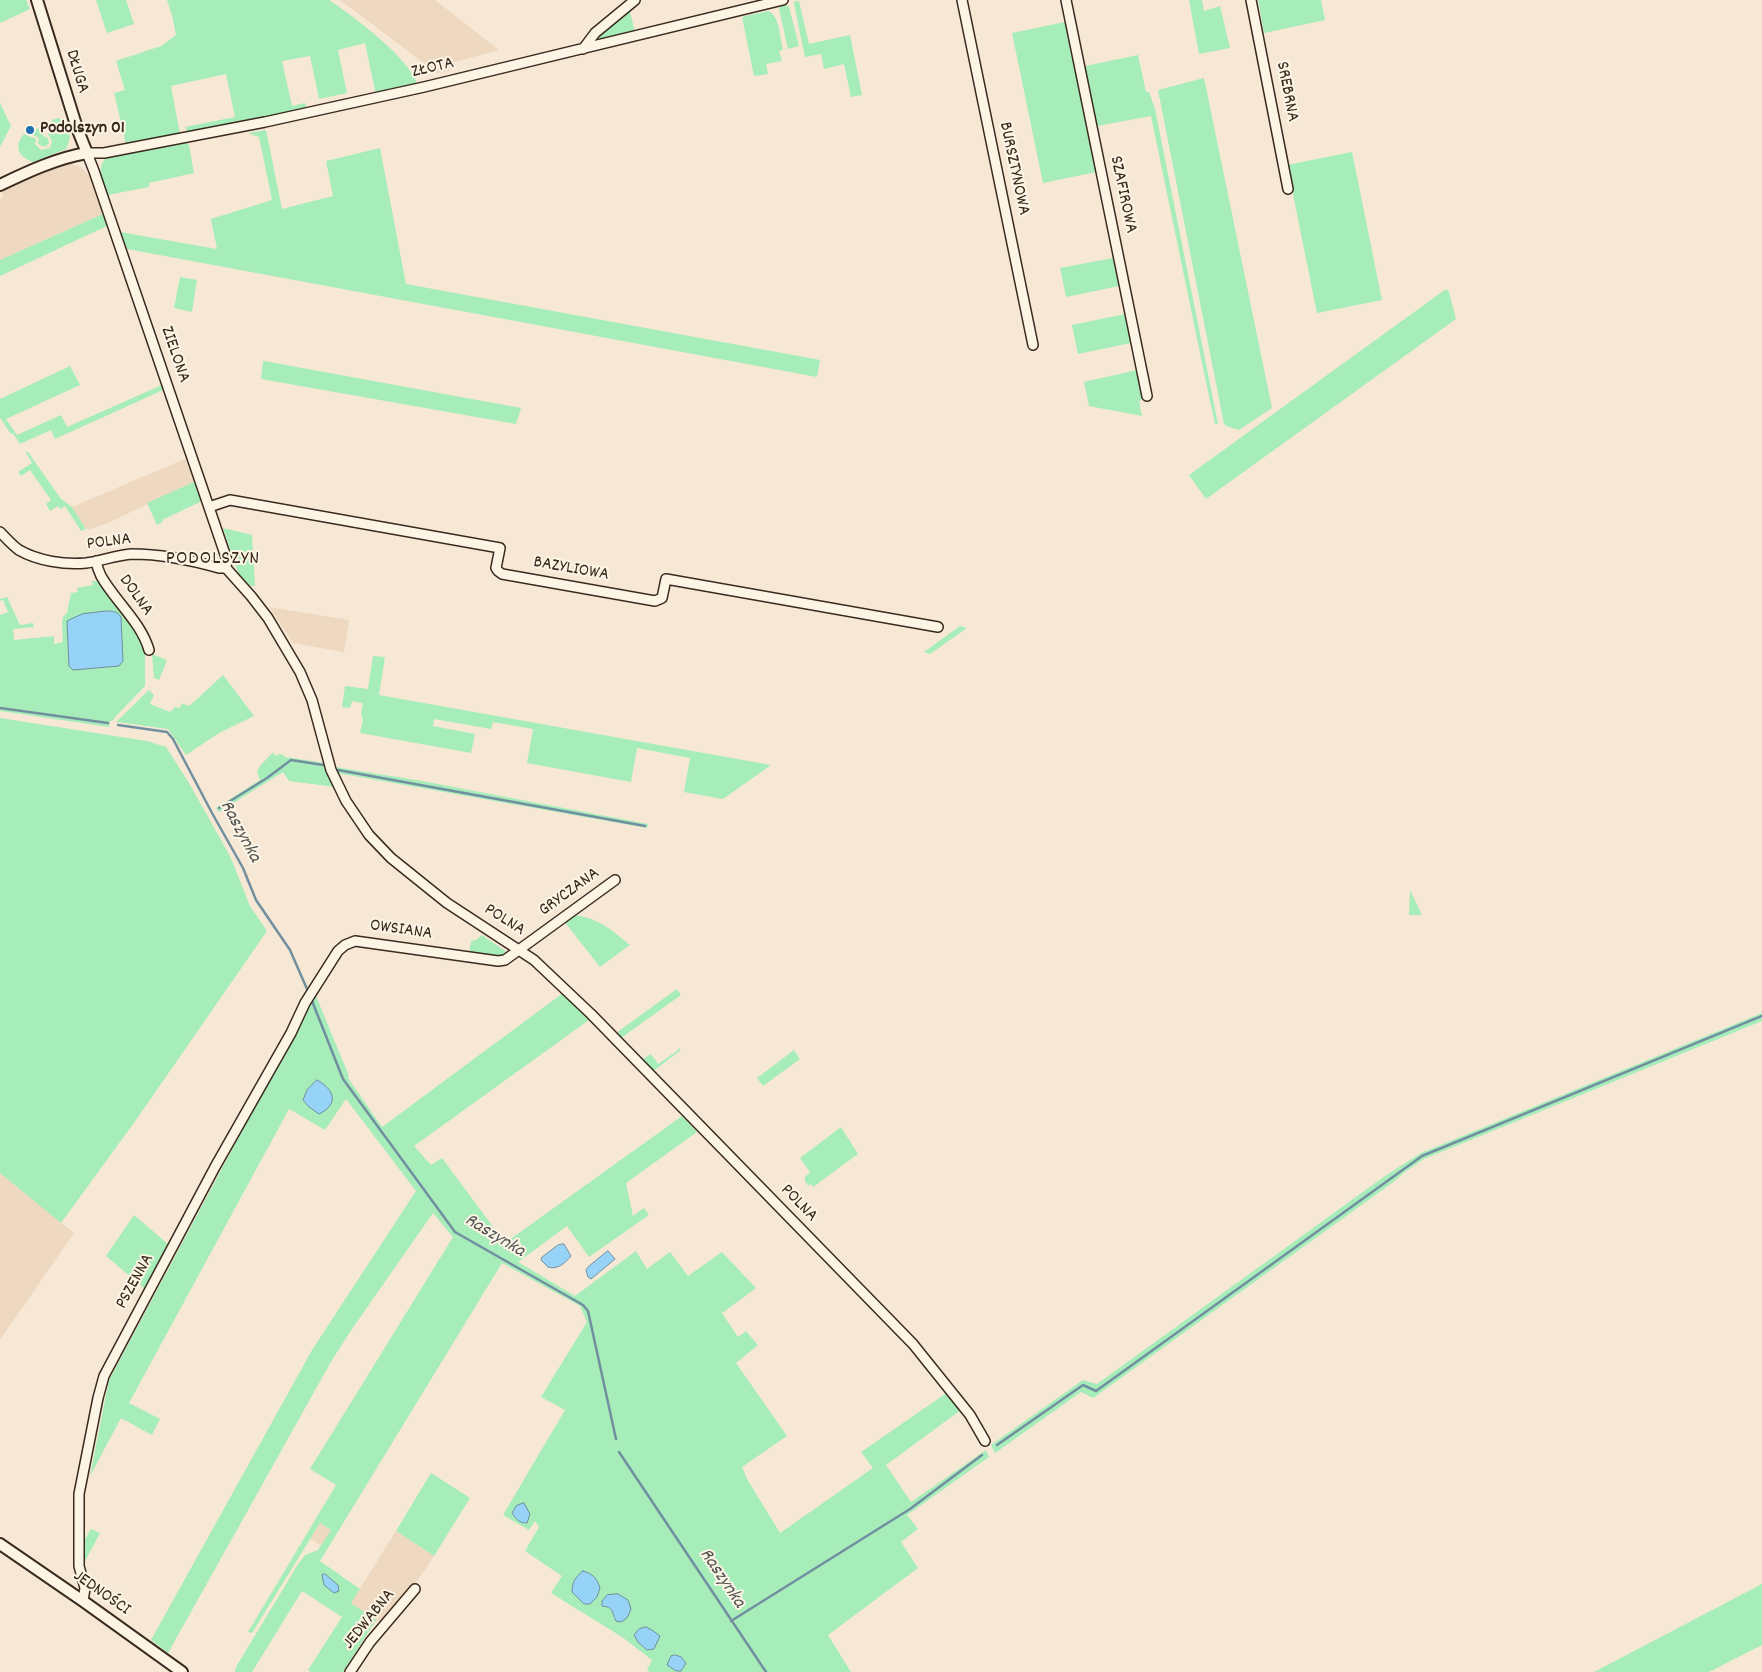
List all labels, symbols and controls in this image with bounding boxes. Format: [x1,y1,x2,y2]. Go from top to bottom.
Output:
street label: DŁUGA [59,48,93,96]
street label: ZŁOTA [410,54,456,84]
street label: SREBRNA [1270,60,1302,124]
place label: Podolszyn 01 [40,119,125,141]
street label: BURSZTYNOWA [993,120,1033,218]
marker: Podolszyn 01 [24,124,36,136]
street label: SZAFIROWA [1103,154,1141,236]
street label: ZIELONA [154,324,194,386]
street label: POLNA [86,530,132,556]
district label: PODOLSZYN [165,548,261,572]
street label: BAZYLIOWA [532,553,610,587]
street label: DOLNA [113,571,157,621]
water label: Raszynka [213,797,265,867]
street label: GRYCZANA [535,864,605,922]
street label: POLNA [479,900,529,942]
street label: OWSIANA [368,916,434,946]
street label: POLNA [775,1180,821,1228]
water label: Raszynka [460,1210,528,1264]
street label: PSZENNA [112,1251,160,1313]
water label: Raszynka [693,1545,749,1613]
street label: JEDNOŚCI [68,1566,134,1622]
street label: JEDWABNA [339,1585,401,1655]

